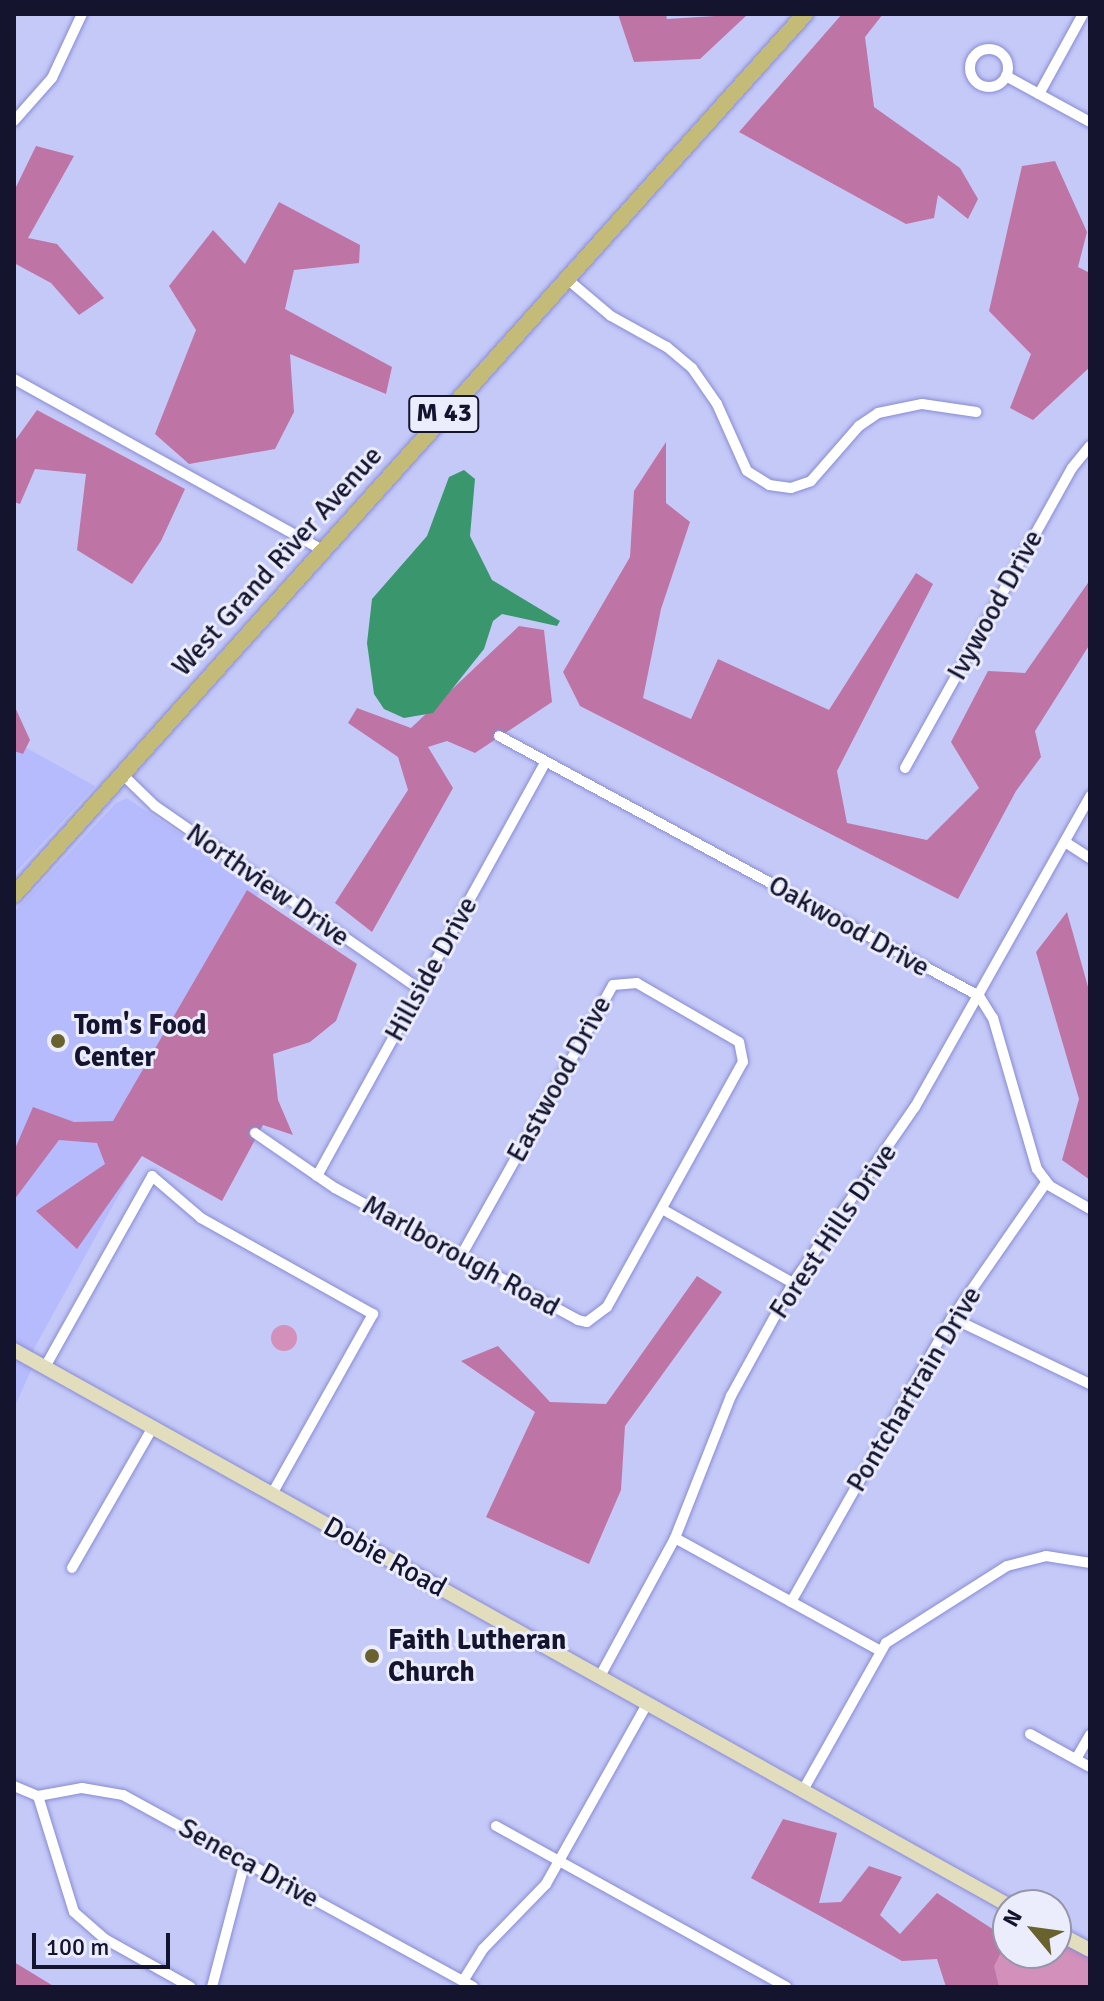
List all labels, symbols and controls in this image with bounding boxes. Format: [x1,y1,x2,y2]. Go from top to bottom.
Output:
road number: M 43 [408,392,480,436]
street label: West Grand River Avenue [165,439,389,683]
street label: Ivywood Drive [940,524,1050,686]
street label: Northview Drive [180,816,356,954]
street label: Oakwood Drive [763,868,935,984]
street label: Hillside Drive [377,891,485,1047]
street label: Eastwood Drive [500,990,618,1168]
place label: Tom's Food Center [74,1008,206,1074]
marker: Tom's Food Center [49,1032,67,1050]
street label: Forest Hills Drive [762,1137,904,1325]
street label: Marlborough Road [356,1188,566,1324]
street label: Pontchartrain Drive [839,1280,989,1498]
street label: Dobie Road [318,1510,452,1604]
place label: Faith Lutheran Church [388,1623,566,1689]
marker: Faith Lutheran Church [363,1647,381,1665]
street label: Seneca Drive [173,1811,325,1915]
north arrow [992,1889,1072,1969]
text: N [997,1905,1028,1931]
scale bar [36,1917,174,1967]
text: 100 m [46,1932,109,1962]

